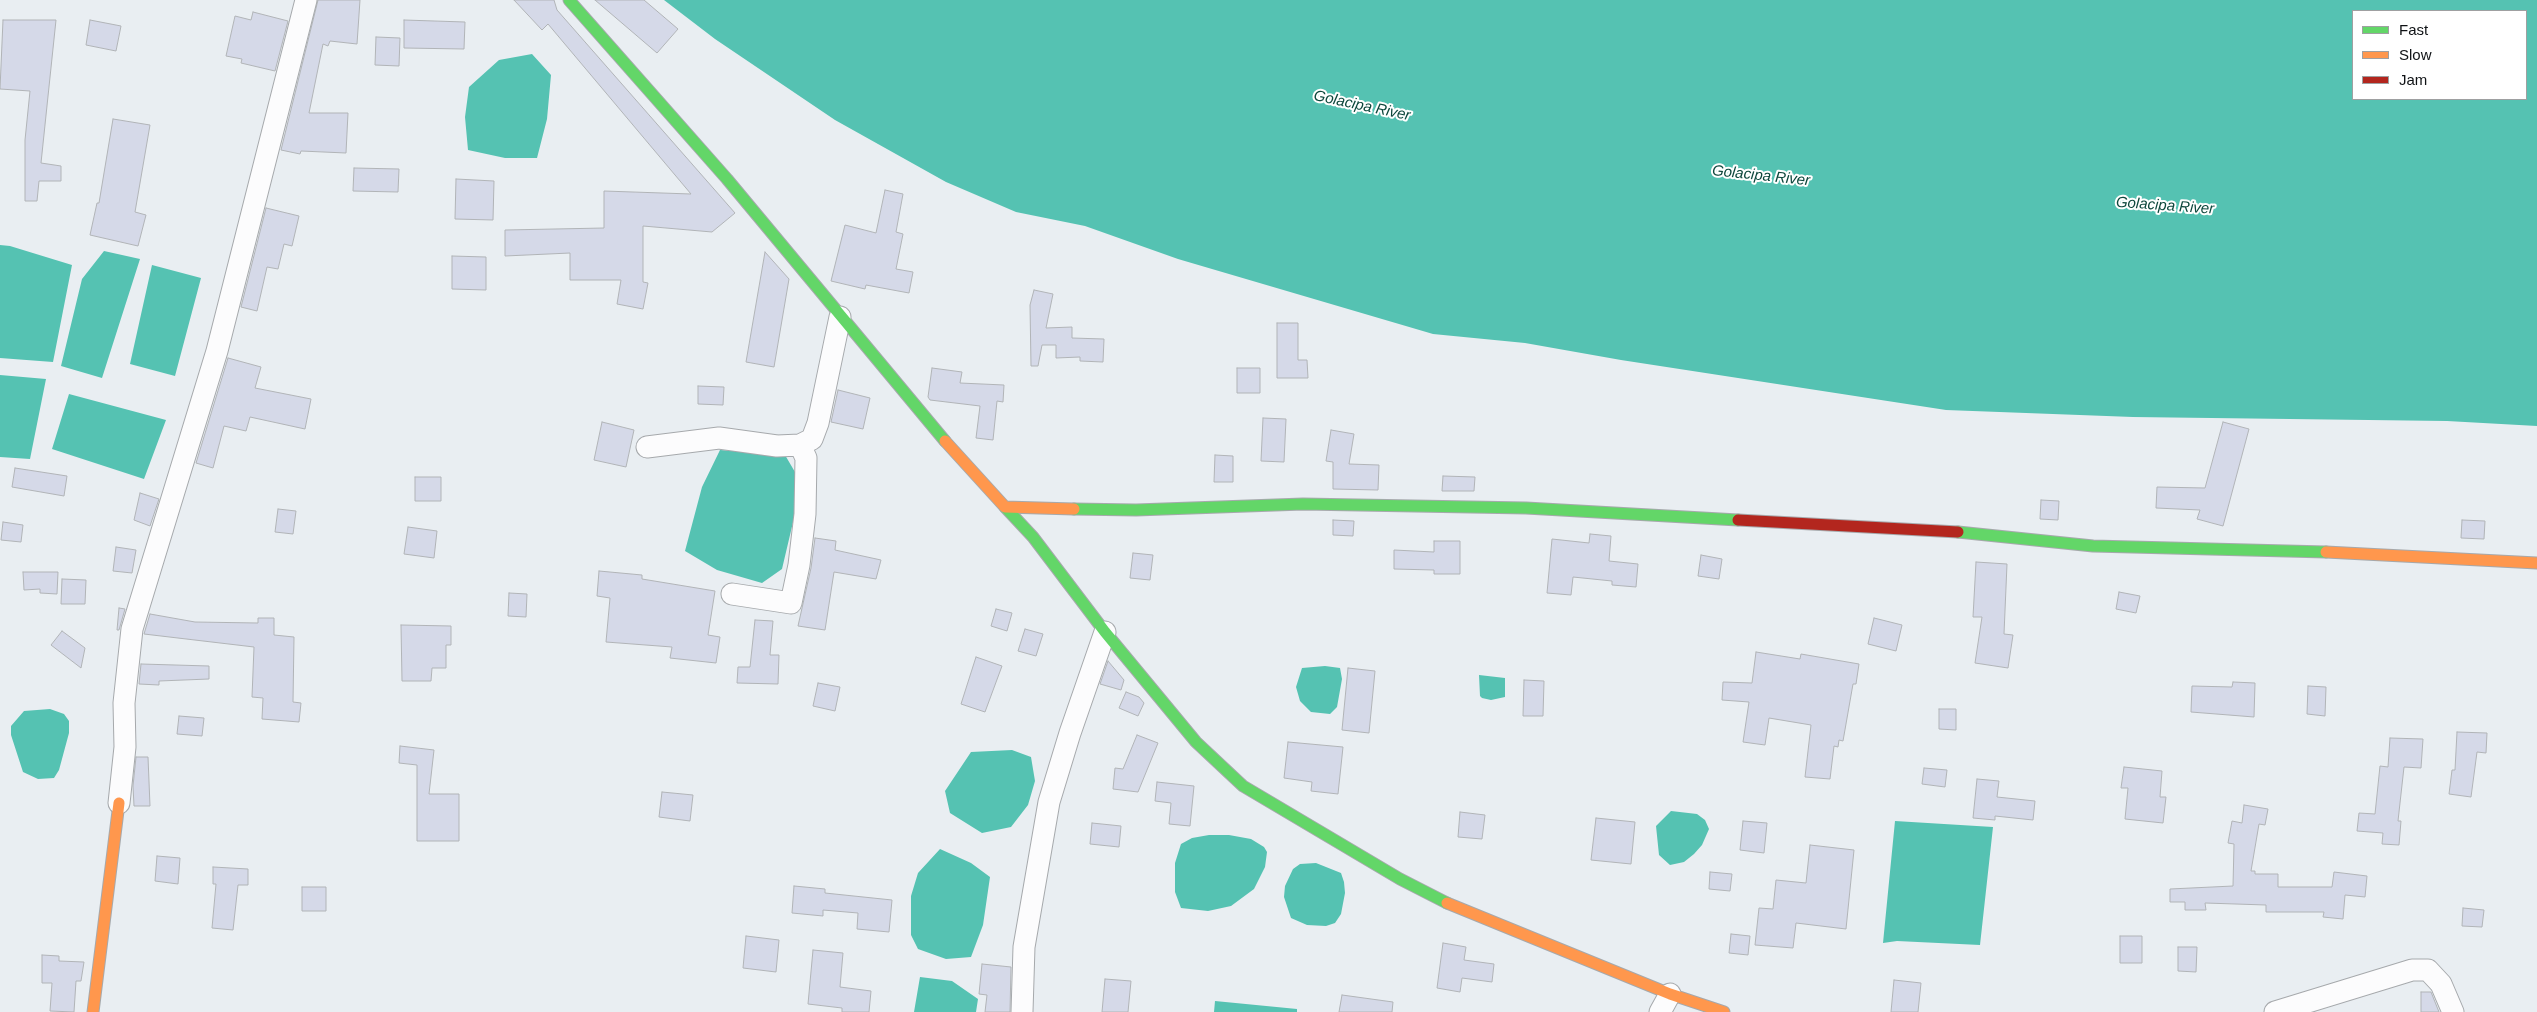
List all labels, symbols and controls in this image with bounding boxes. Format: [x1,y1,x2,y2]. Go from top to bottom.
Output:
legend [2352,10,2527,100]
text: Fast [2399,21,2428,38]
text: Slow [2399,46,2432,63]
text: Jam [2399,71,2427,88]
water label: Golacipa River [1312,87,1412,125]
water label: Golacipa River [1711,162,1811,190]
water label: Golacipa River [2115,194,2215,218]

